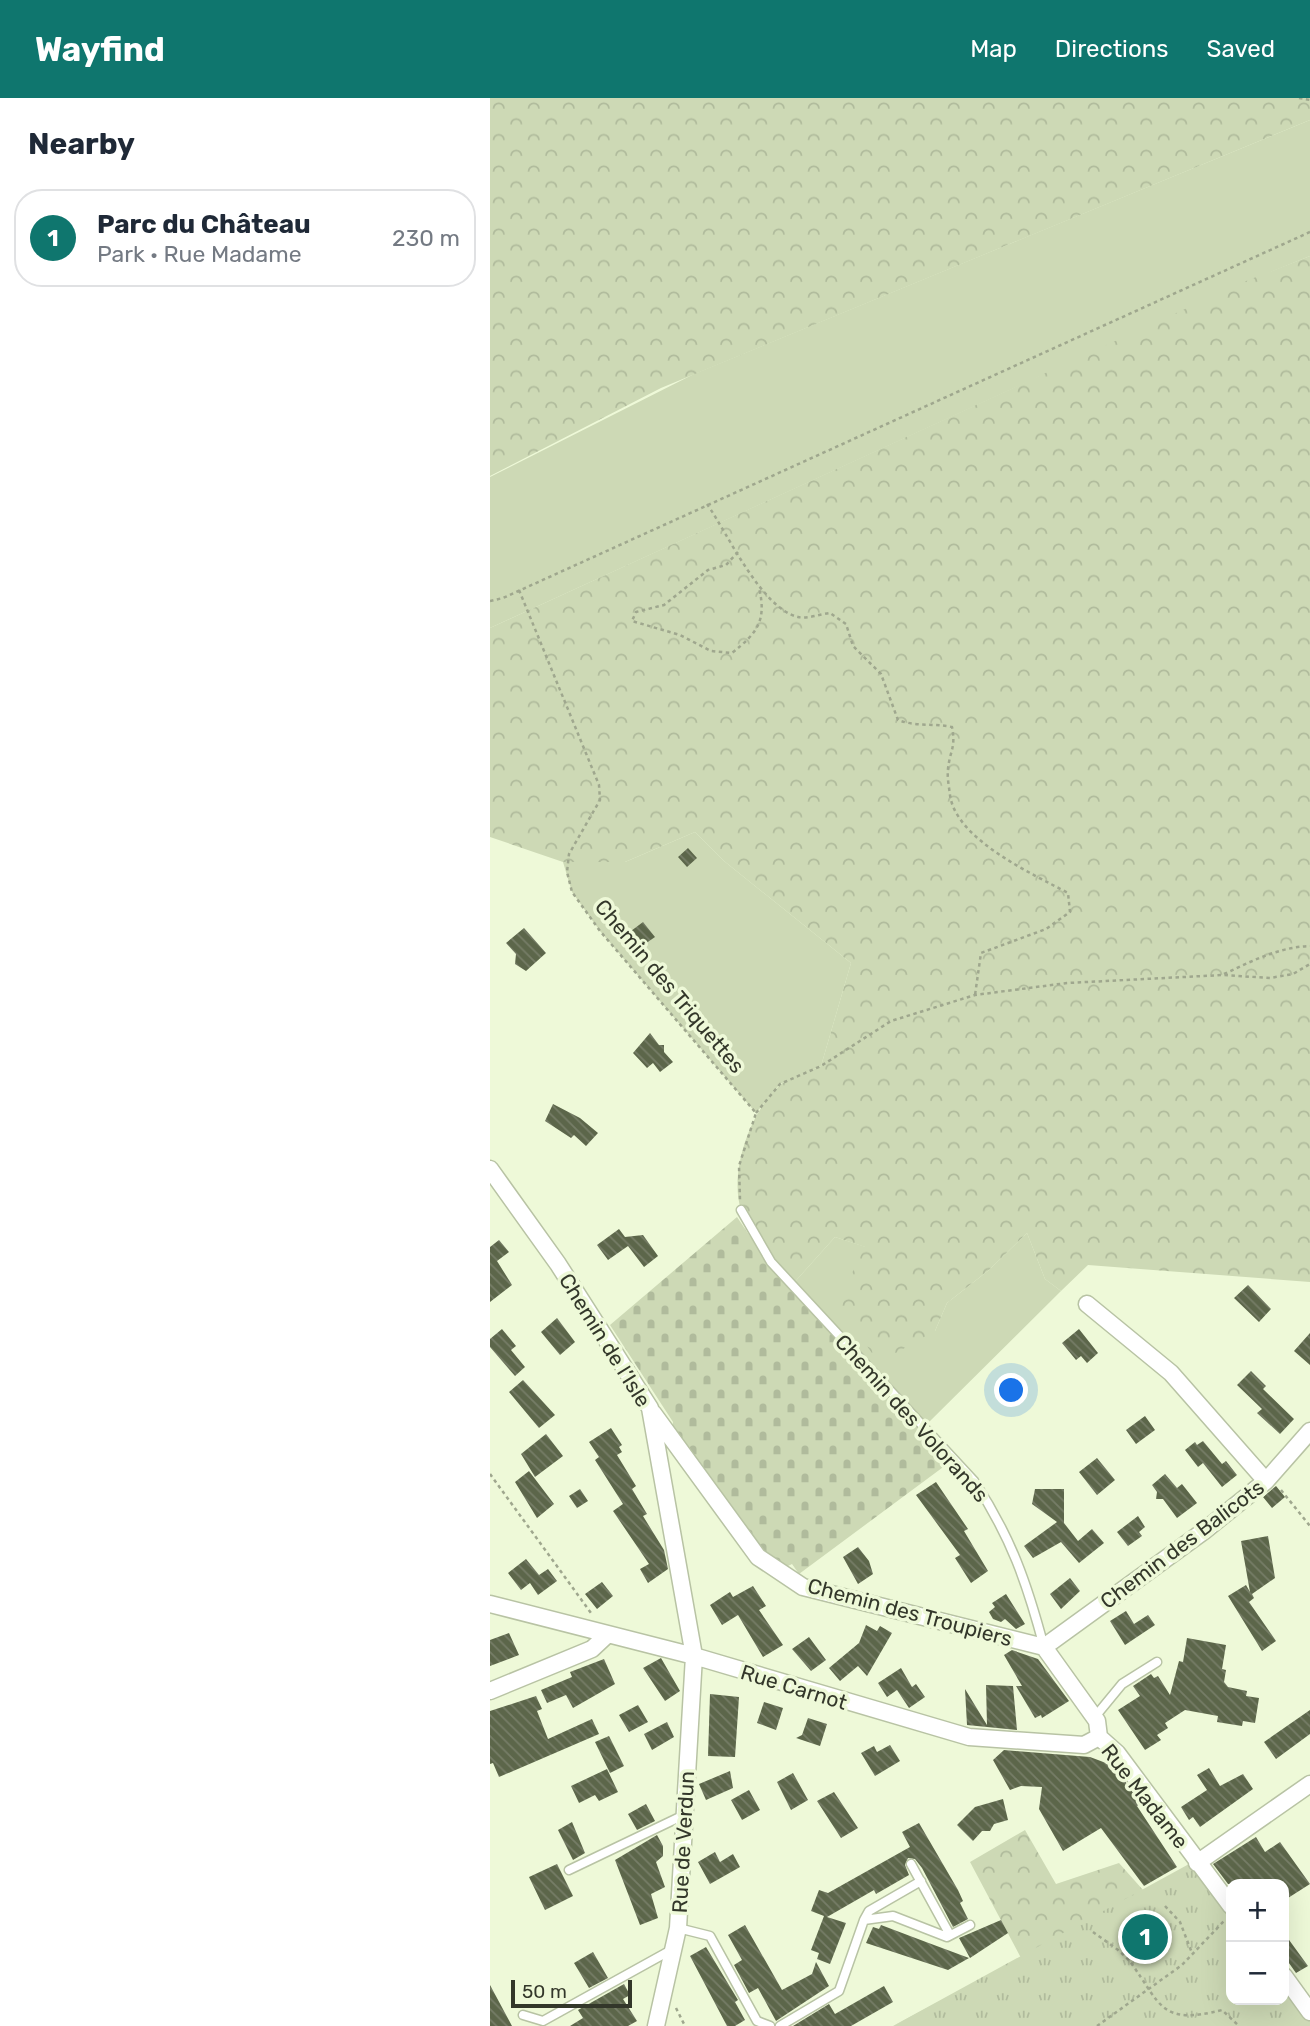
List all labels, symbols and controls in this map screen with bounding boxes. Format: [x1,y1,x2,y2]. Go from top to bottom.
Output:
text: Wayfind [35,30,165,69]
text: Map [970,35,1017,63]
text: Directions [1055,35,1168,63]
text: Saved [1206,35,1275,63]
text: Nearby [28,126,135,162]
text: Parc du Château [97,209,311,240]
text: 1 [47,224,59,252]
text: 230 m [392,224,460,252]
text: Park · Rue Madame [97,240,302,268]
street label: Chemin des Triquettes [590,894,750,1078]
street label: Chemin de l’Isle [554,1269,656,1411]
street label: Chemin des Volorands [830,1329,994,1507]
your location [994,1373,1028,1407]
street label: Chemin des Balicots [1095,1474,1269,1614]
street label: Chemin des Troupiers [805,1573,1015,1651]
street label: Rue Carnot [738,1659,850,1715]
street label: Rue Madame [1096,1739,1194,1853]
street label: Rue de Verdun [667,1770,699,1914]
map controls [1226,1879,1289,2005]
button: + [1226,1879,1289,1942]
pin: 1 [1122,1911,1168,1963]
button: − [1226,1942,1289,2005]
scale bar [511,1977,632,2009]
text: 50 m [522,1980,567,2003]

